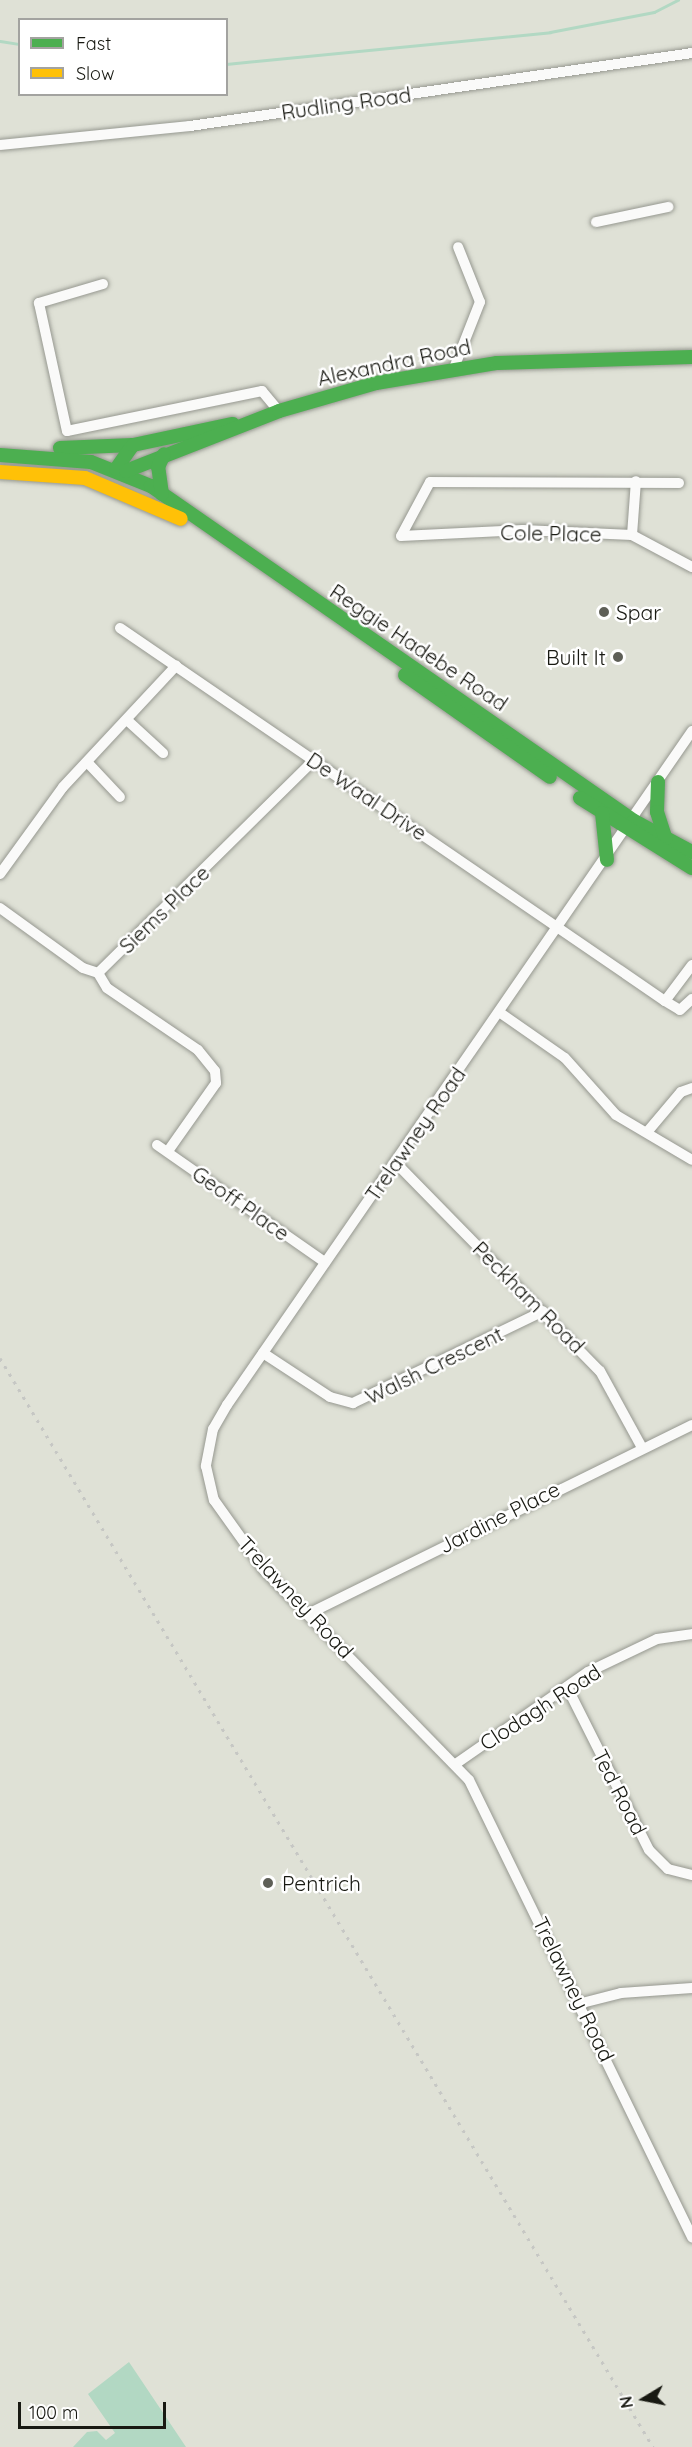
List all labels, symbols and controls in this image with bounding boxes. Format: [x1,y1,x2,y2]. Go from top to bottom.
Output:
legend [18,18,228,96]
text: Fast [76,32,111,55]
text: Slow [76,62,114,85]
street label: Rudling Road [279,81,413,125]
street label: Alexandra Road [315,333,473,391]
street label: Cole Place [500,520,602,546]
street label: Reggie Hadebe Road [325,578,513,716]
place label: Spar [616,599,661,625]
marker: Spar [597,605,611,619]
place label: Built It [546,644,606,670]
marker: Built It [611,650,625,664]
street label: De Waal Drive [302,746,432,846]
street label: Siems Place [114,860,214,958]
street label: Trelawney Road [359,1062,471,1206]
street label: Geoff Place [188,1160,294,1246]
street label: Peckham Road [468,1236,590,1358]
street label: Walsh Crescent [361,1321,507,1409]
street label: Jardine Place [434,1476,564,1558]
street label: Trelawney Road [233,1531,359,1663]
street label: Clodagh Road [475,1658,605,1756]
street label: Ted Road [588,1745,652,1839]
place label: Pentrich [282,1870,361,1896]
marker: Pentrich [259,1874,277,1892]
street label: Trelawney Road [528,1913,620,2065]
north arrow [614,2369,674,2429]
scale bar [21,2390,170,2428]
text: N [615,2395,637,2410]
text: 100 m [29,2401,78,2424]

